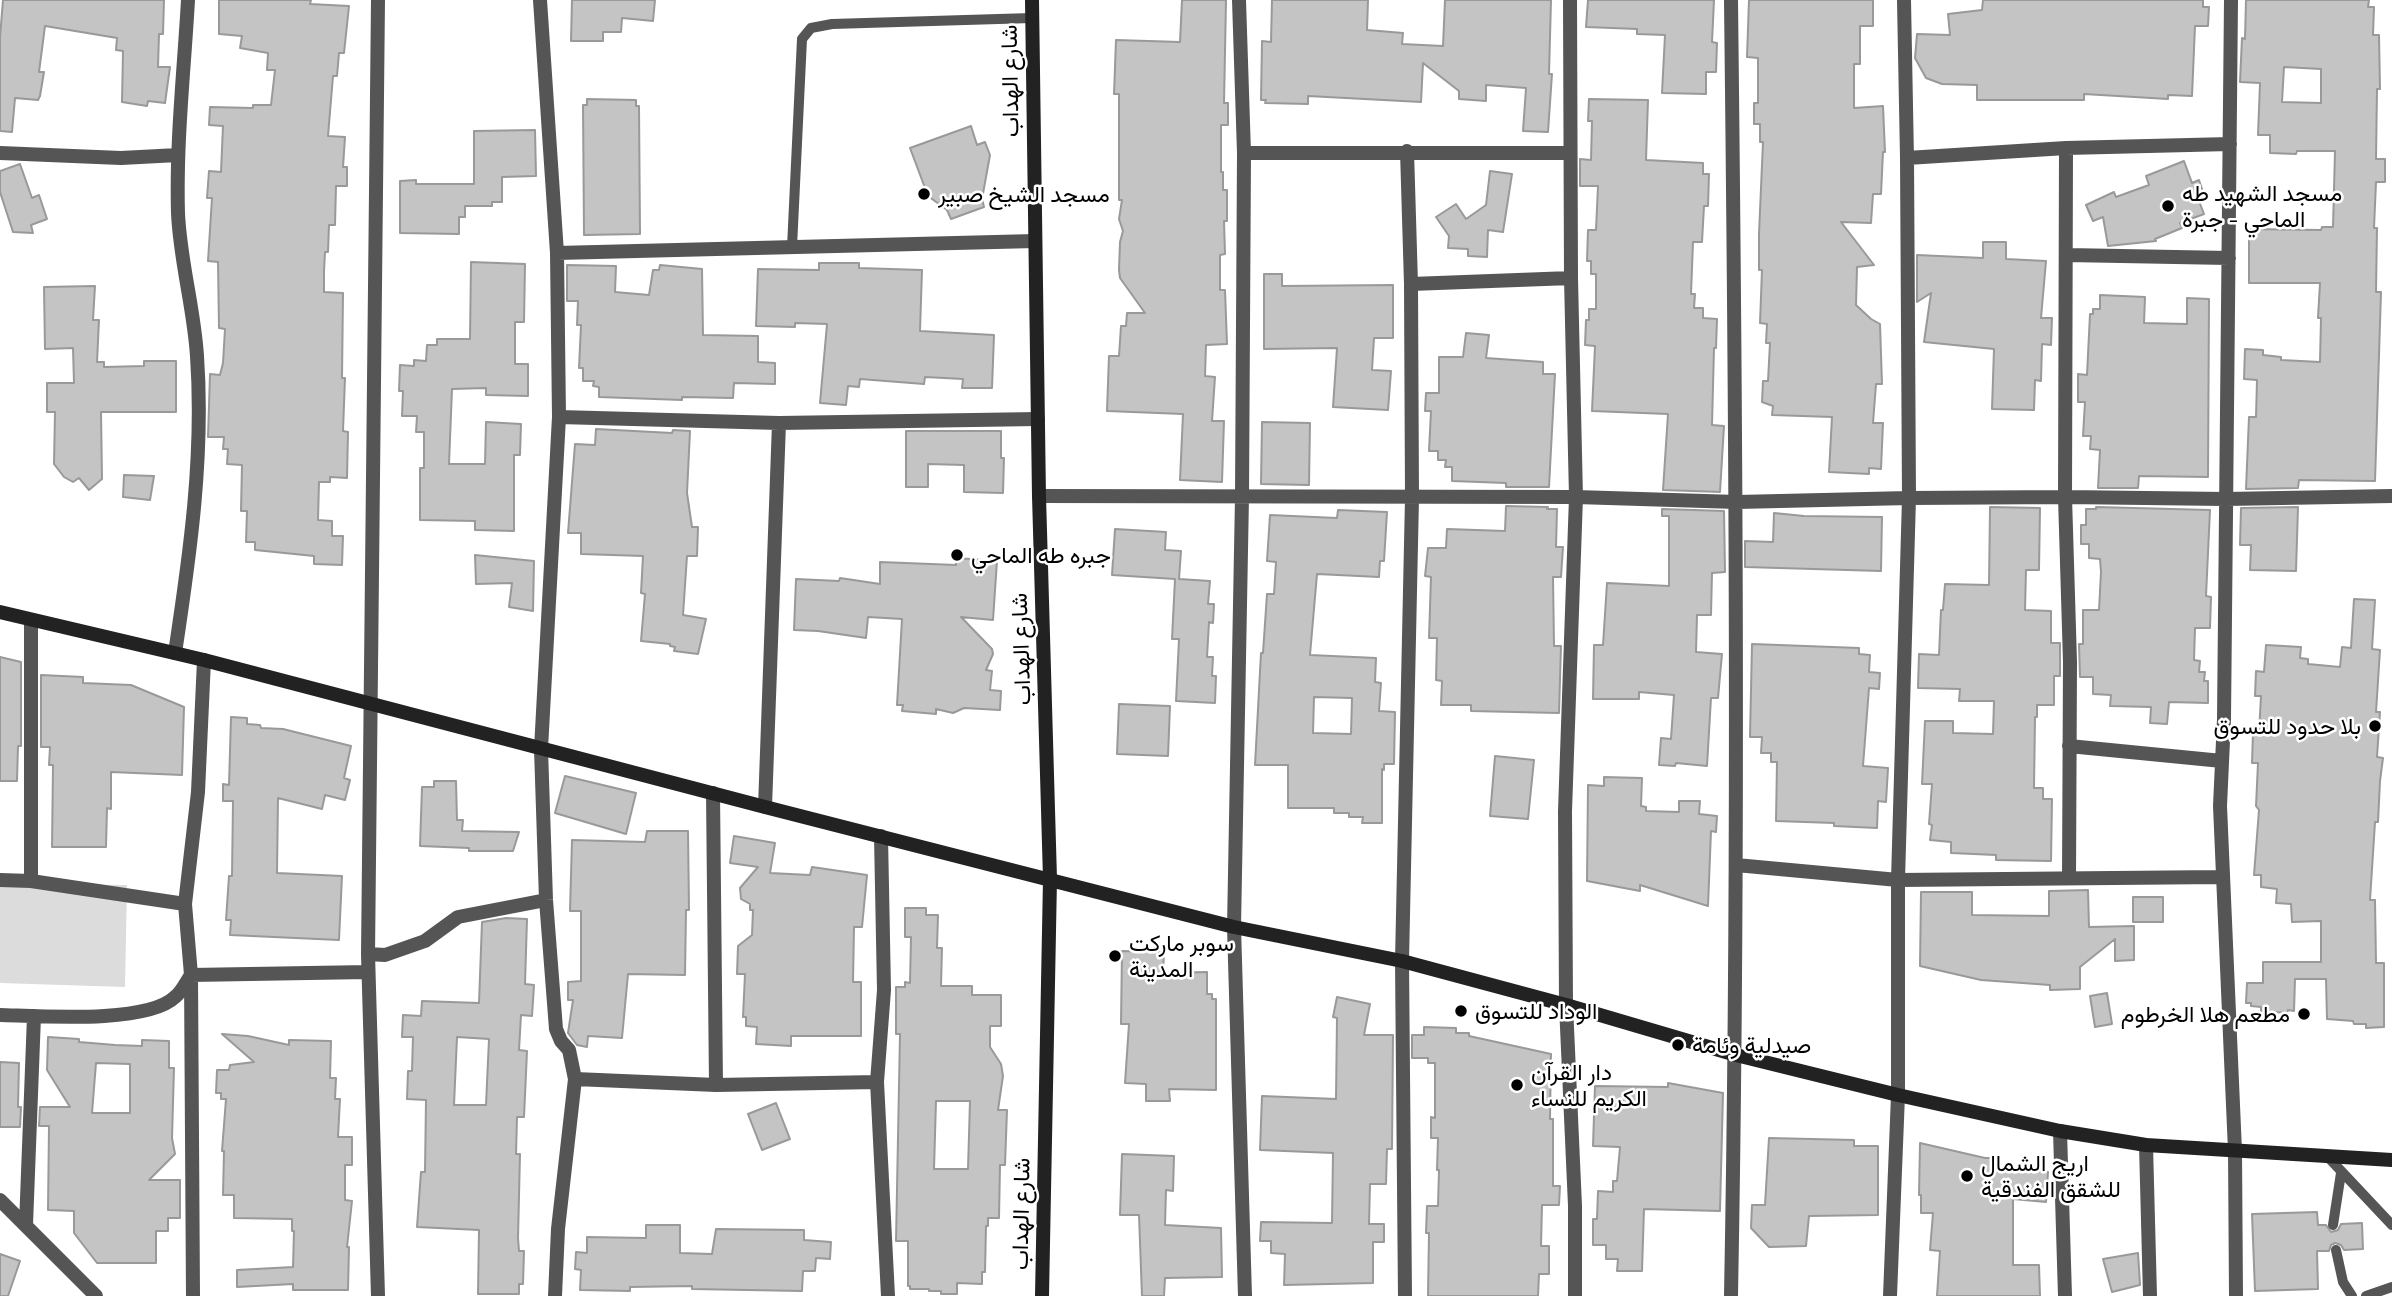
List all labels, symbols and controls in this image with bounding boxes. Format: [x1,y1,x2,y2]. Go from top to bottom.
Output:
street label: شارع الهداب [995,25,1025,137]
place label: مسجد الشهيد طه الماحي - جبرة [2182,179,2342,233]
place label: مسجد الشيخ صبير [938,180,1110,208]
marker: مسجد الشيخ صبير [916,186,932,202]
marker: مسجد الشهيد طه الماحي - جبرة [2160,198,2176,214]
place label: جبره طه الماحي [971,541,1111,569]
marker: جبره طه الماحي [949,547,965,563]
street label: شارع الهداب [1005,592,1037,706]
place label: بلا حدود للتسوق [2213,712,2361,740]
marker: بلا حدود للتسوق [2367,718,2383,734]
place label: سوبر ماركت المدينة [1129,929,1234,983]
marker: سوبر ماركت المدينة [1107,948,1123,964]
place label: الوداد للتسوق [1475,997,1597,1025]
place label: مطعم هلا الخرطوم [2121,1000,2290,1028]
marker: الوداد للتسوق [1453,1003,1469,1019]
marker: مطعم هلا الخرطوم [2296,1006,2312,1022]
place label: صيدلية وئامة [1692,1031,1811,1059]
marker: صيدلية وئامة [1670,1037,1686,1053]
place label: دار القرآن الكريم للنساء [1531,1058,1647,1112]
marker: دار القرآن الكريم للنساء [1509,1077,1525,1093]
place label: اريج الشمال للشقق الفندقية [1981,1149,2121,1203]
street label: شارع الهداب [1006,1158,1036,1270]
marker: اريج الشمال للشقق الفندقية [1959,1168,1975,1184]

